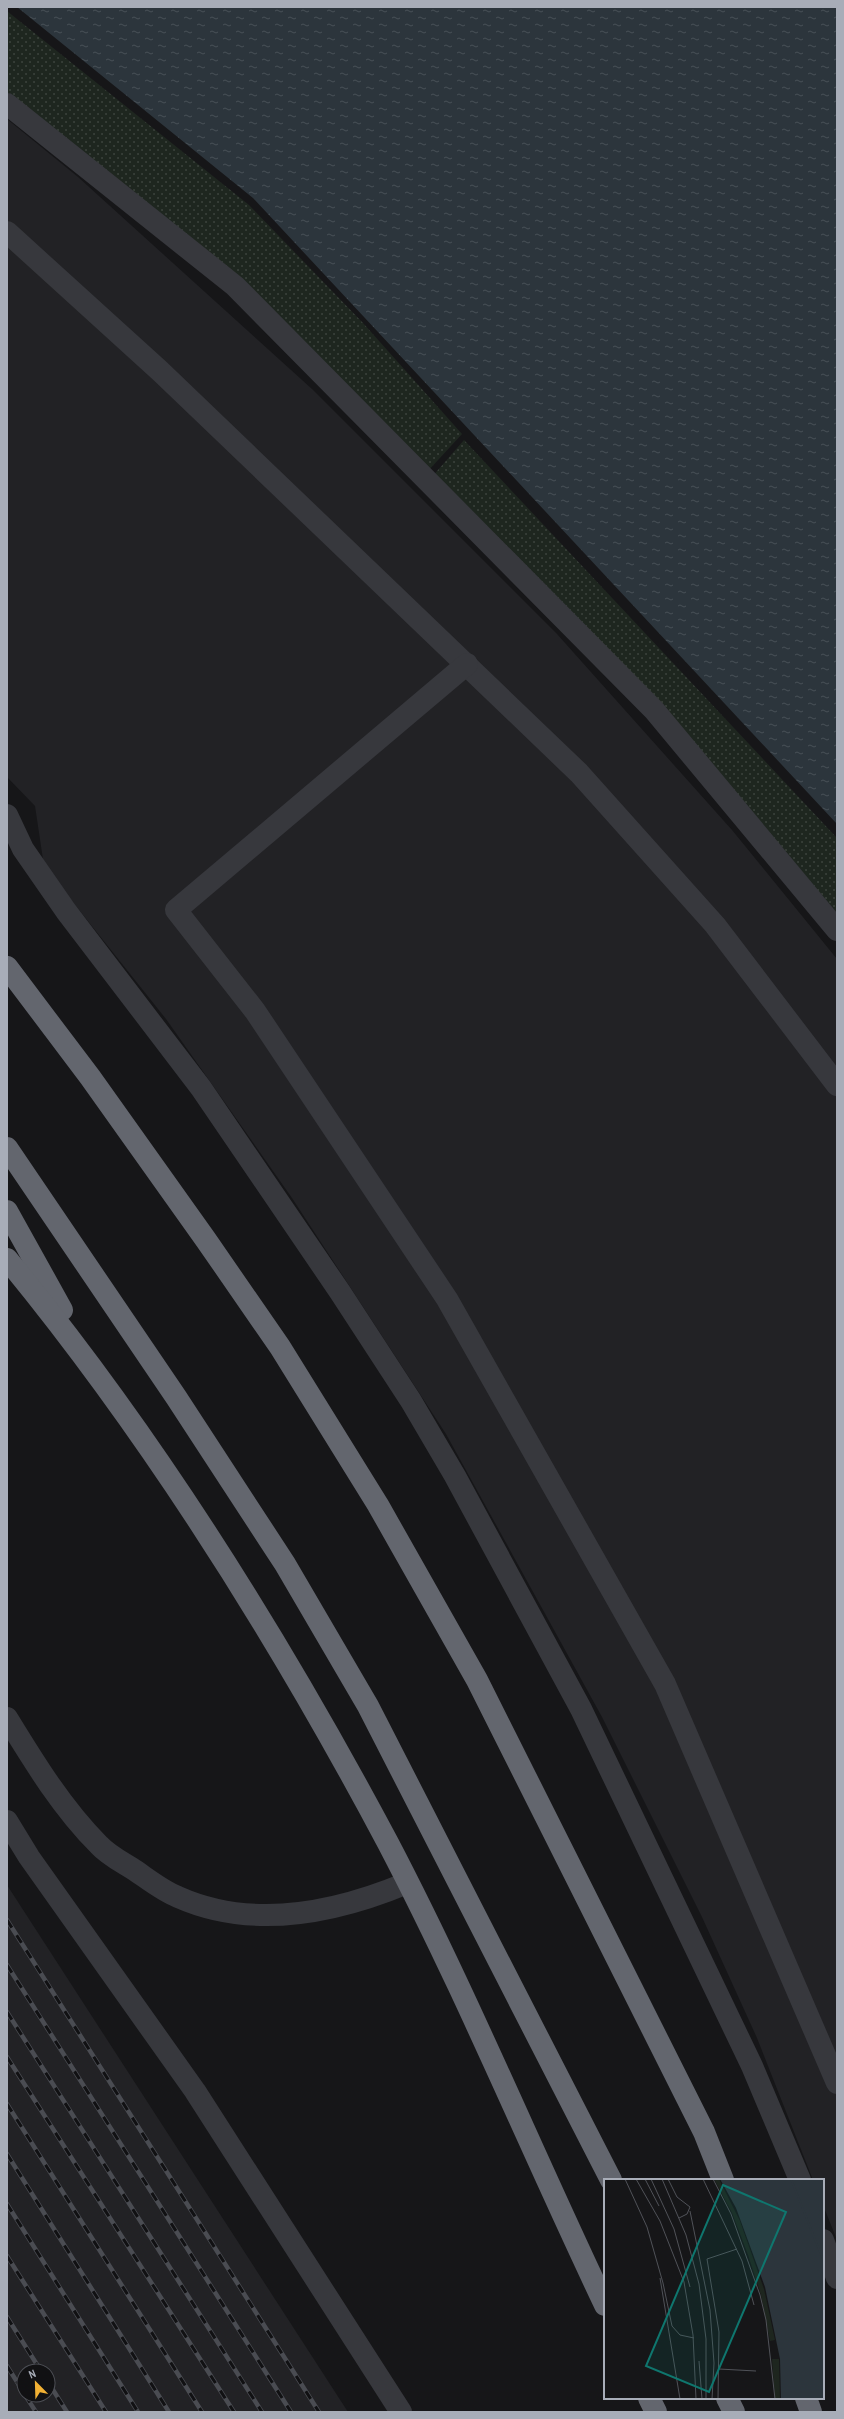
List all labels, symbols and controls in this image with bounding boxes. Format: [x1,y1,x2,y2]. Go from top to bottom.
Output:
inset map [604,2179,824,2399]
north arrow [16,2363,56,2403]
text: N [26,2366,38,2382]

